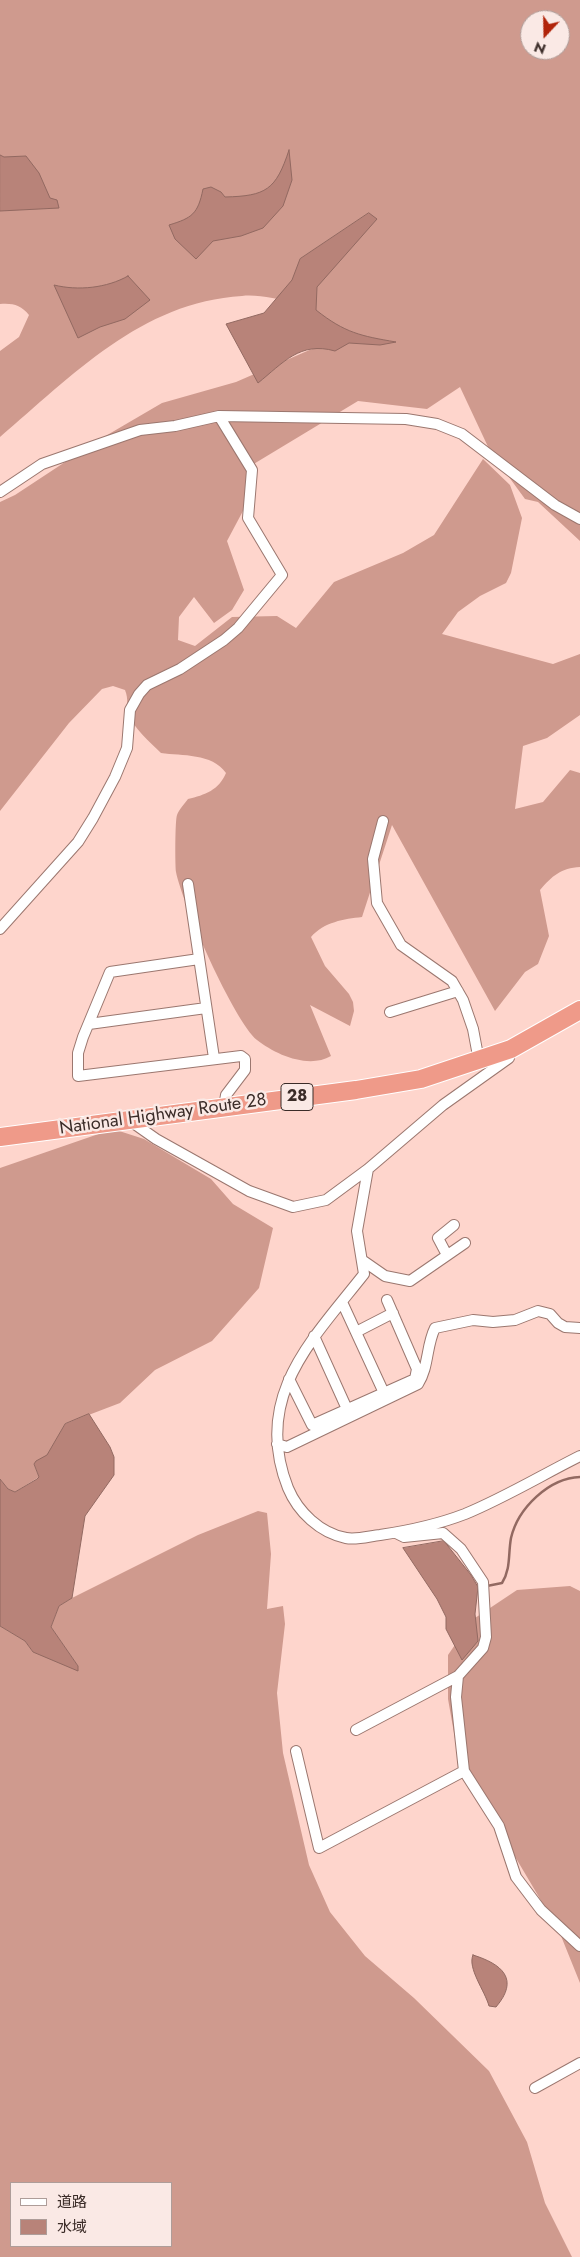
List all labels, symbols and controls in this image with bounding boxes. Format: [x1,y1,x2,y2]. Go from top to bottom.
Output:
north arrow [520,10,570,60]
text: N [531,37,549,59]
road number: 28 [281,1084,313,1110]
street label: National Highway Route 28 [58,1090,268,1140]
legend [10,2182,172,2247]
text: 道路 [57,2191,87,2213]
text: 水域 [57,2216,87,2238]

